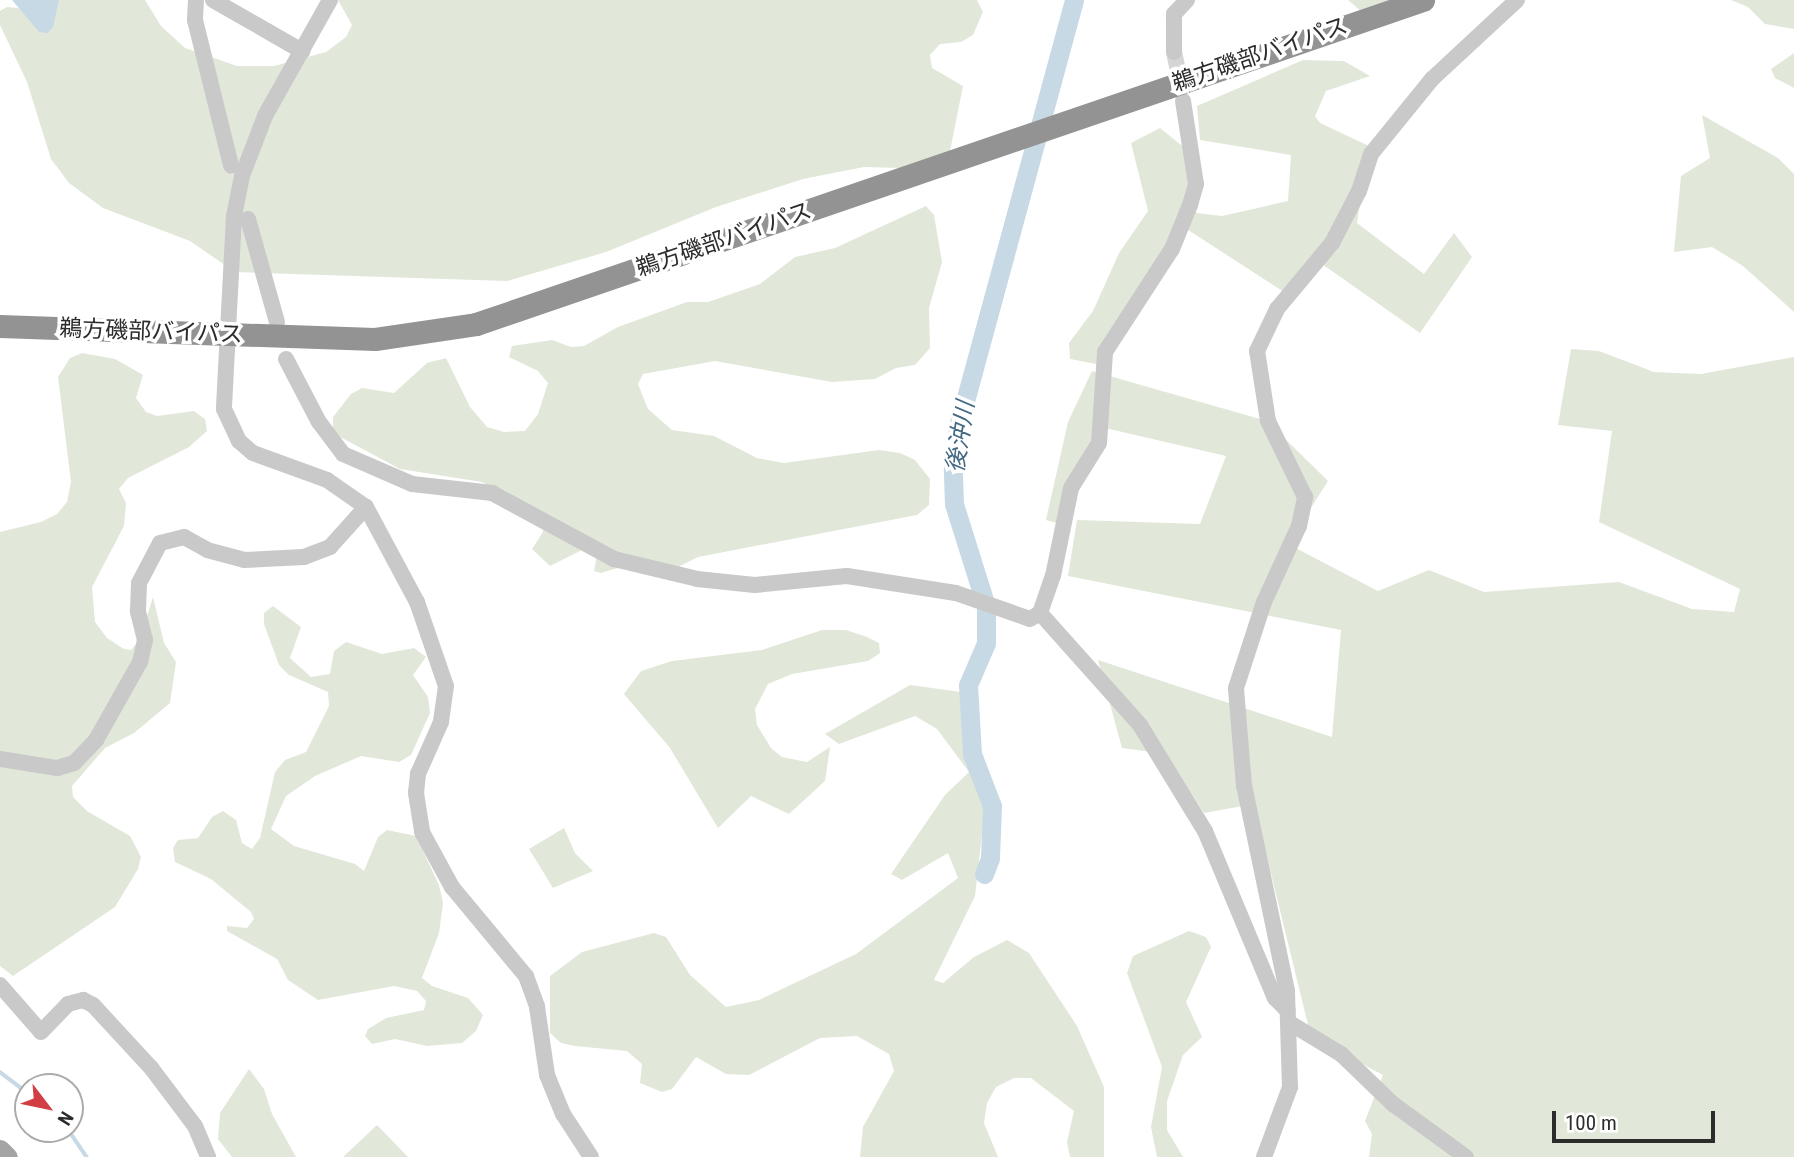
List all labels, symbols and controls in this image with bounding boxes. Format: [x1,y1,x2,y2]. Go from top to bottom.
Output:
street label: 鵜方磯部バイパス [1169,12,1351,98]
street label: 鵜方磯部バイパス [633,197,815,283]
street label: 鵜方磯部バイパス [59,315,243,349]
water label: 後沖川 [941,399,981,475]
north arrow [14,1073,84,1143]
scale bar [1556,1098,1719,1142]
text: N [53,1107,78,1129]
text: 100 m [1565,1111,1617,1135]

